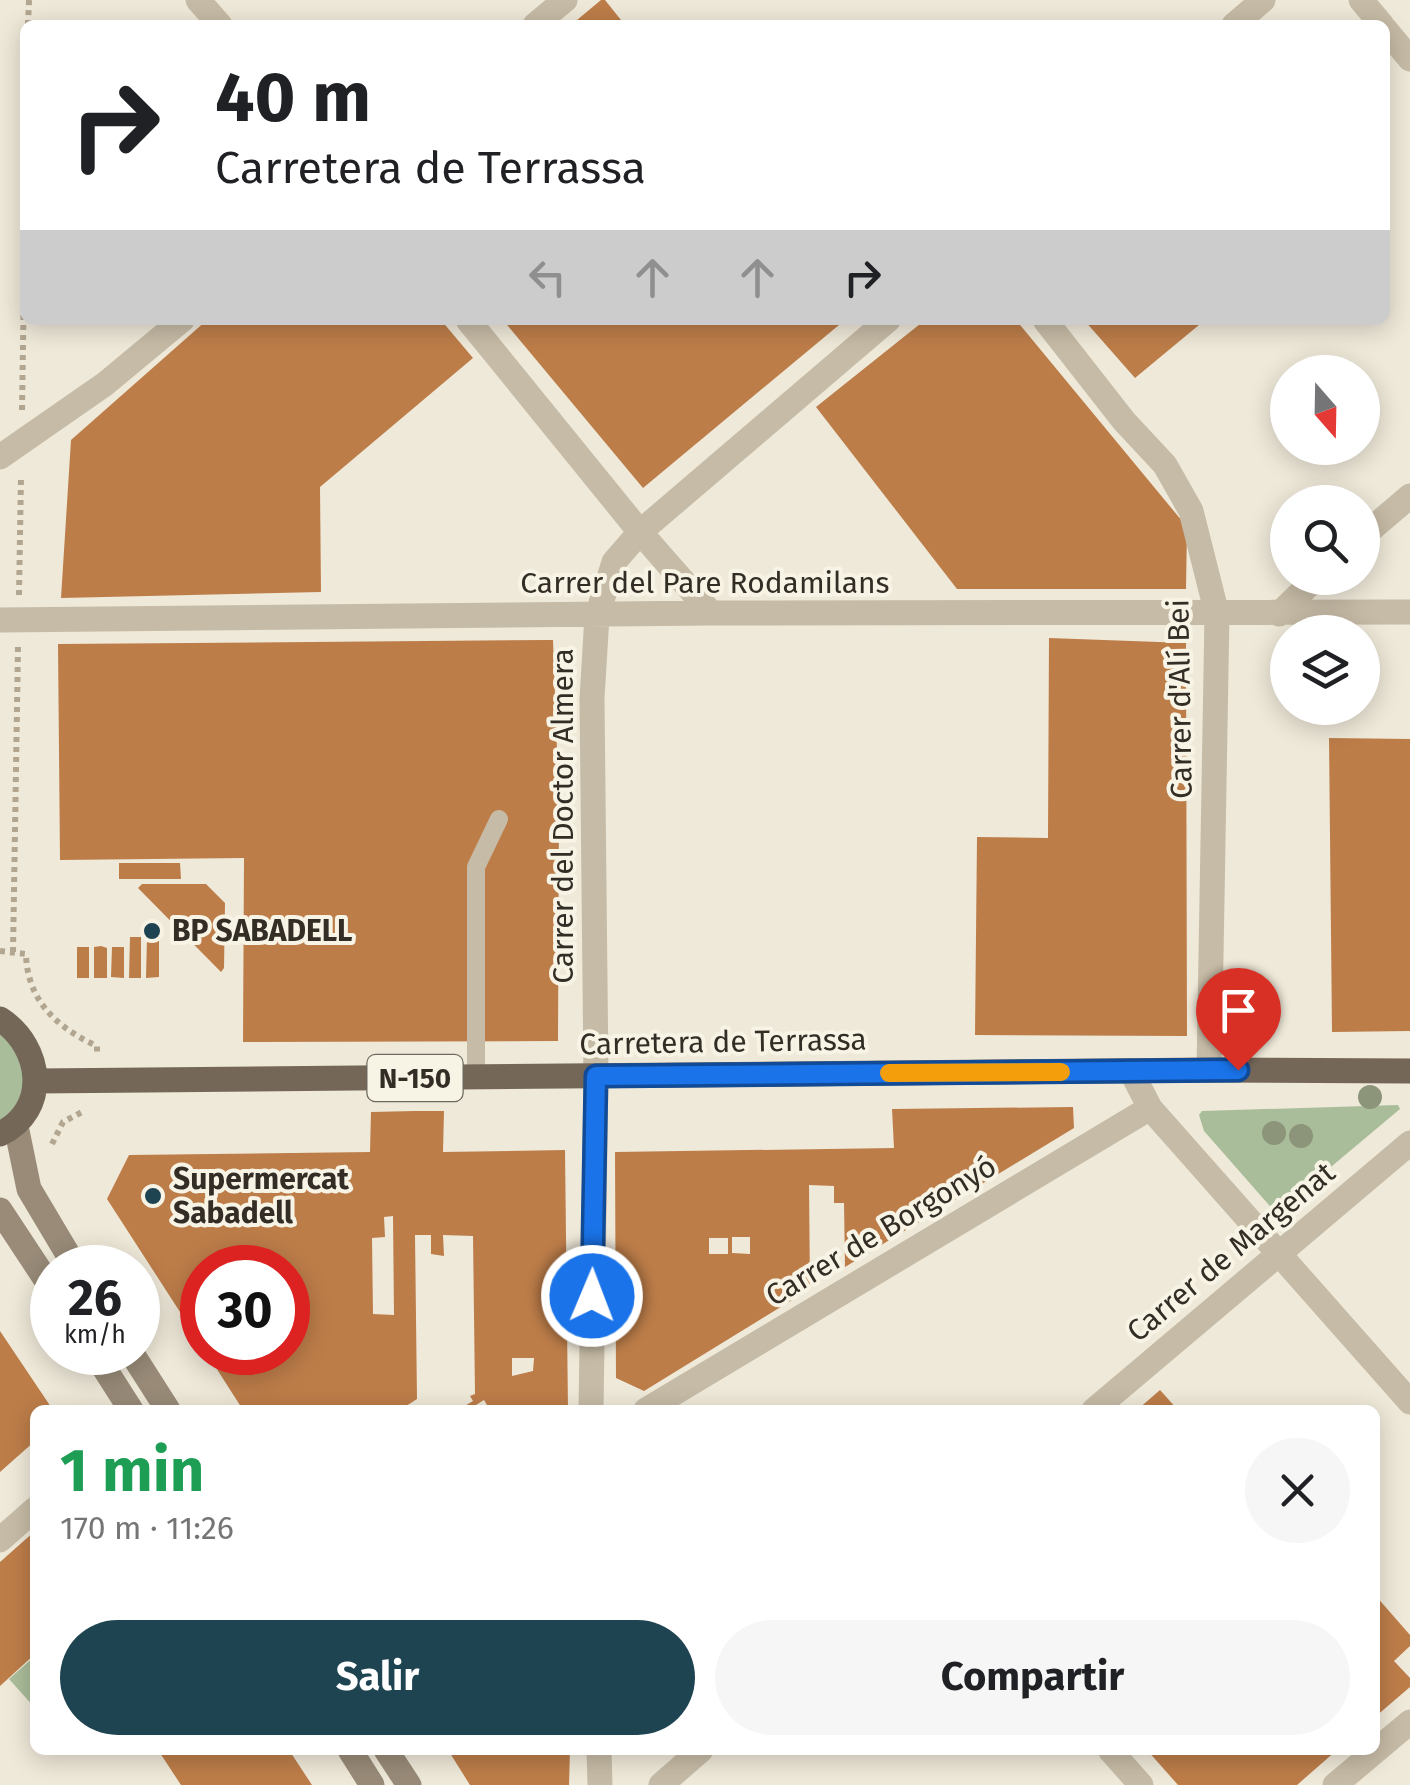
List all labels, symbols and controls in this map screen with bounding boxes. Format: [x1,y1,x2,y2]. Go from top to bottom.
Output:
text: 40 m [215,56,371,140]
icon: right [50,60,180,190]
text: Carretera de Terrassa [215,141,646,195]
icon: left [520,250,575,305]
icon: ahead [625,250,680,305]
icon: ahead [730,250,785,305]
icon: right [835,250,890,305]
north arrow [1270,355,1380,465]
map controls [1270,355,1380,725]
button: search [1270,485,1380,595]
street label: Carrer del Pare Rodamilans [520,565,890,601]
street label: Carrer d'Alí Bei [1160,599,1200,799]
button: layers [1270,615,1380,725]
street label: Carrer del Doctor Almera [545,648,581,984]
place label: BP SABADELL [172,913,352,949]
marker: BP SABADELL [141,920,163,942]
pin [1196,968,1281,1071]
icon: arrive [1211,983,1266,1038]
street label: Carretera de Terrassa [579,1021,867,1063]
road number: N-150 [368,1055,462,1101]
street label: Carrer de Borgonyó [759,1148,1003,1314]
street label: Carrer de Margenat [1120,1154,1342,1349]
place label: Supermercat Sabadell [173,1161,349,1231]
marker: Supermercat Sabadell [142,1185,164,1207]
position arrow [540,1244,644,1348]
speed limit sign: 30 [180,1245,310,1375]
text: 26 [68,1268,122,1328]
text: km/h [64,1320,126,1350]
text: 1 min [60,1435,204,1507]
button: close [1245,1438,1350,1543]
text: 170 m · 11:26 [60,1509,234,1547]
button: Salir [60,1620,695,1735]
button: Compartir [715,1620,1350,1735]

